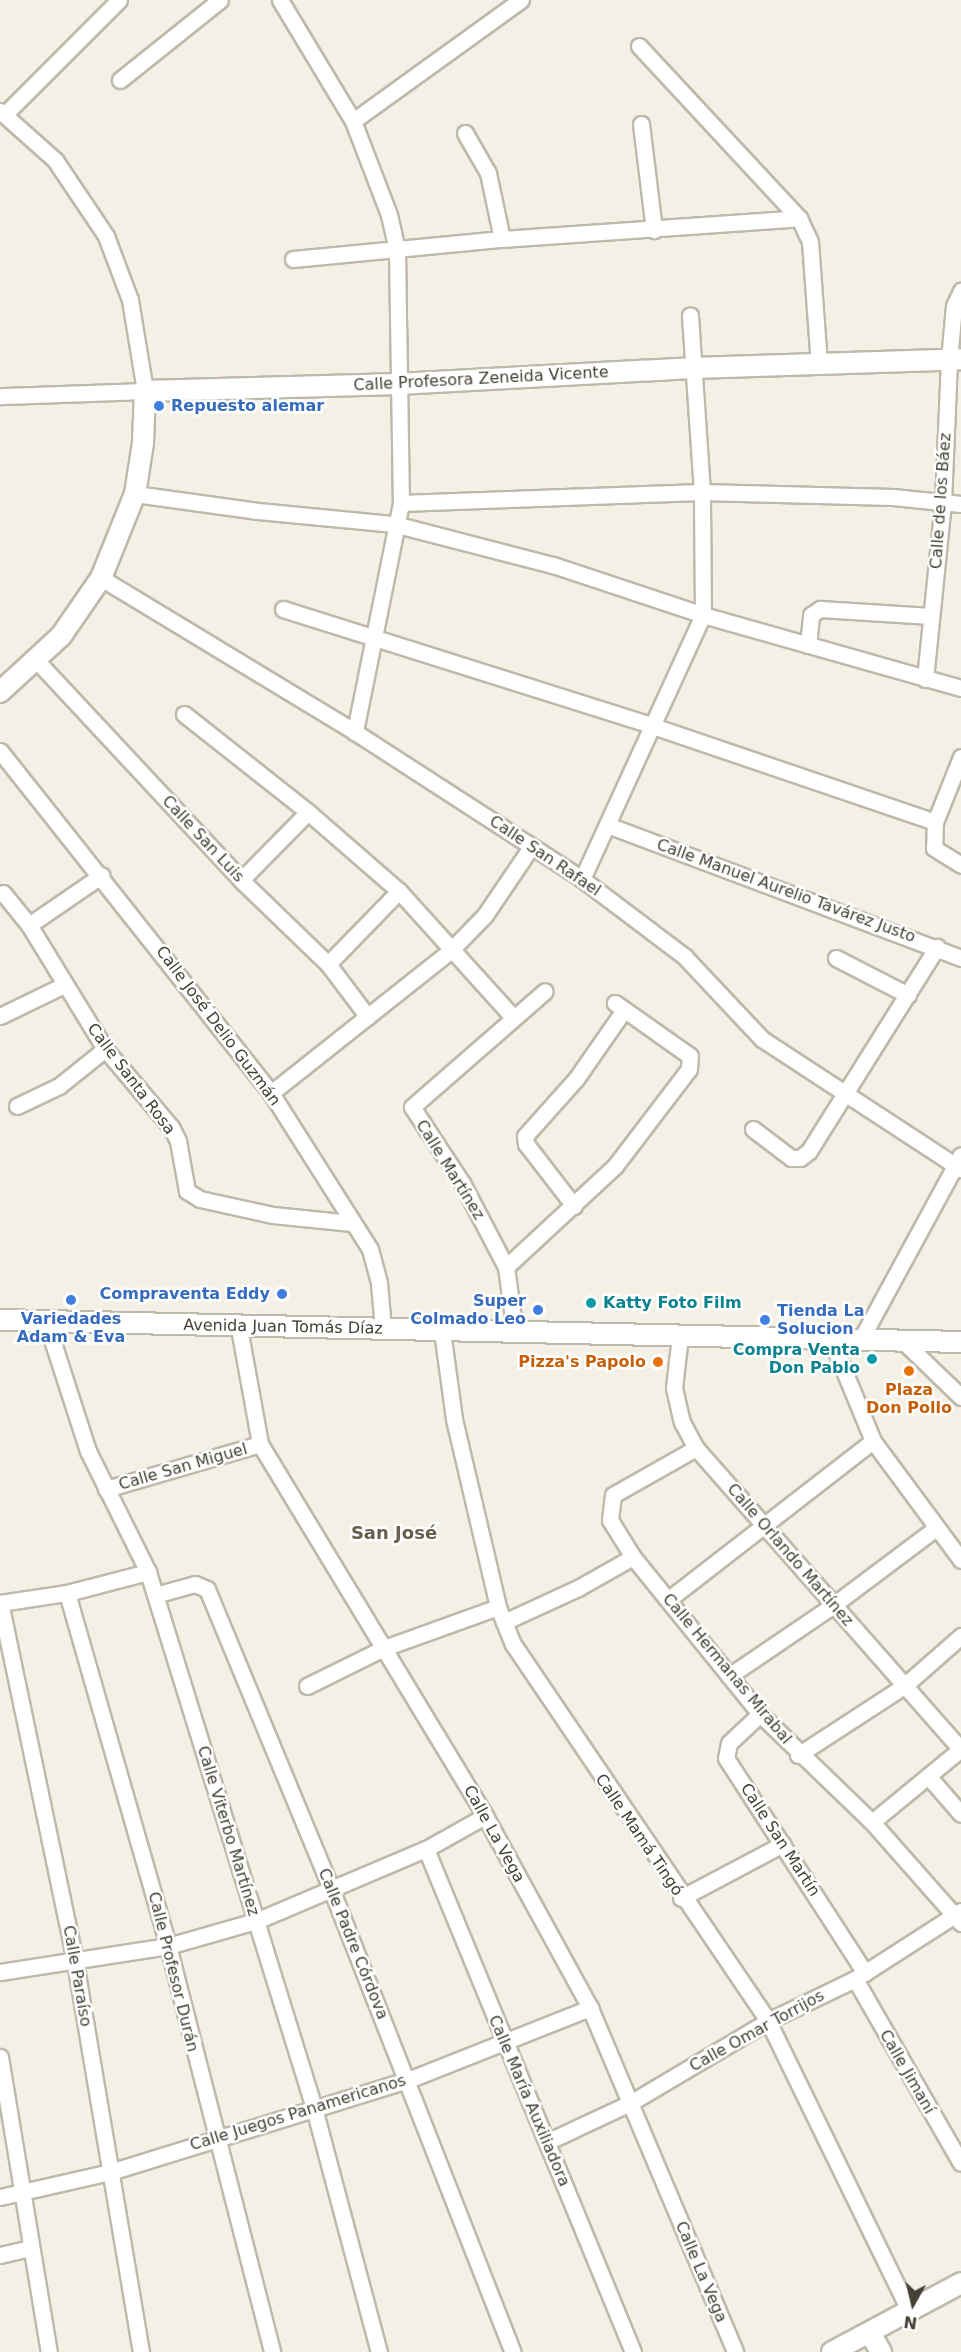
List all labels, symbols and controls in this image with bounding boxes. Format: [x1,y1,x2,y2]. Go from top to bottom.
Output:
street label: Calle Profesora Zeneida Vicente [353,363,609,395]
place label: Repuesto alemar [171,396,324,416]
marker: Repuesto alemar [152,399,166,413]
street label: Calle de los Báez [927,432,955,570]
street label: Calle San Luis [158,792,248,886]
street label: Calle San Rafael [486,812,604,900]
street label: Calle Manuel Aurelio Tavárez Justo [654,835,918,947]
street label: Calle José Delio Guzmán [152,942,284,1110]
street label: Calle Santa Rosa [83,1020,179,1138]
street label: Calle Martínez [412,1117,488,1223]
place label: Compraventa Eddy [100,1284,270,1304]
marker: Compraventa Eddy [275,1287,289,1301]
place label: Super Colmado Leo [410,1291,526,1329]
marker: Variedades Adam & Eva [64,1293,78,1307]
place label: Katty Foto Film [603,1293,742,1313]
marker: Katty Foto Film [584,1296,598,1310]
place label: Tienda La Solucion [777,1301,864,1339]
marker: Super Colmado Leo [531,1303,545,1317]
place label: Variedades Adam & Eva [17,1309,125,1347]
marker: Tienda La Solucion [758,1313,772,1327]
street label: Avenida Juan Tomás Díaz [183,1316,383,1338]
place label: Compra Venta Don Pablo [733,1340,860,1378]
place label: Pizza's Papolo [518,1352,646,1372]
marker: Compra Venta Don Pablo [865,1352,879,1366]
marker: Pizza's Papolo [651,1355,665,1369]
marker: Plaza Don Pollo [902,1364,916,1378]
place label: Plaza Don Pollo [866,1380,952,1418]
street label: Calle San Miguel [117,1439,249,1495]
street label: Calle Orlando Martínez [723,1480,857,1630]
district label: San José [351,1522,437,1544]
street label: Calle Hermanas Mirabal [658,1590,796,1748]
street label: Calle Viterbo Martínez [193,1744,263,1918]
street label: Calle Mamá Tingó [591,1770,687,1900]
street label: Calle San Martín [736,1780,824,1900]
street label: Calle La Vega [459,1782,529,1886]
street label: Calle Padre Córdova [314,1866,392,2022]
street label: Calle Profesor Durán [144,1890,202,2054]
street label: Calle Paraíso [59,1924,95,2028]
street label: Calle Omar Torrijos [686,1986,828,2076]
street label: Calle María Auxiliadora [484,2012,574,2190]
street label: Calle Jimaní [875,2027,939,2117]
street label: Calle Juegos Panamericanos [188,2071,408,2155]
street label: Calle La Vega [671,2218,731,2326]
north arrow [883,2274,943,2334]
text: N [902,2312,918,2333]

